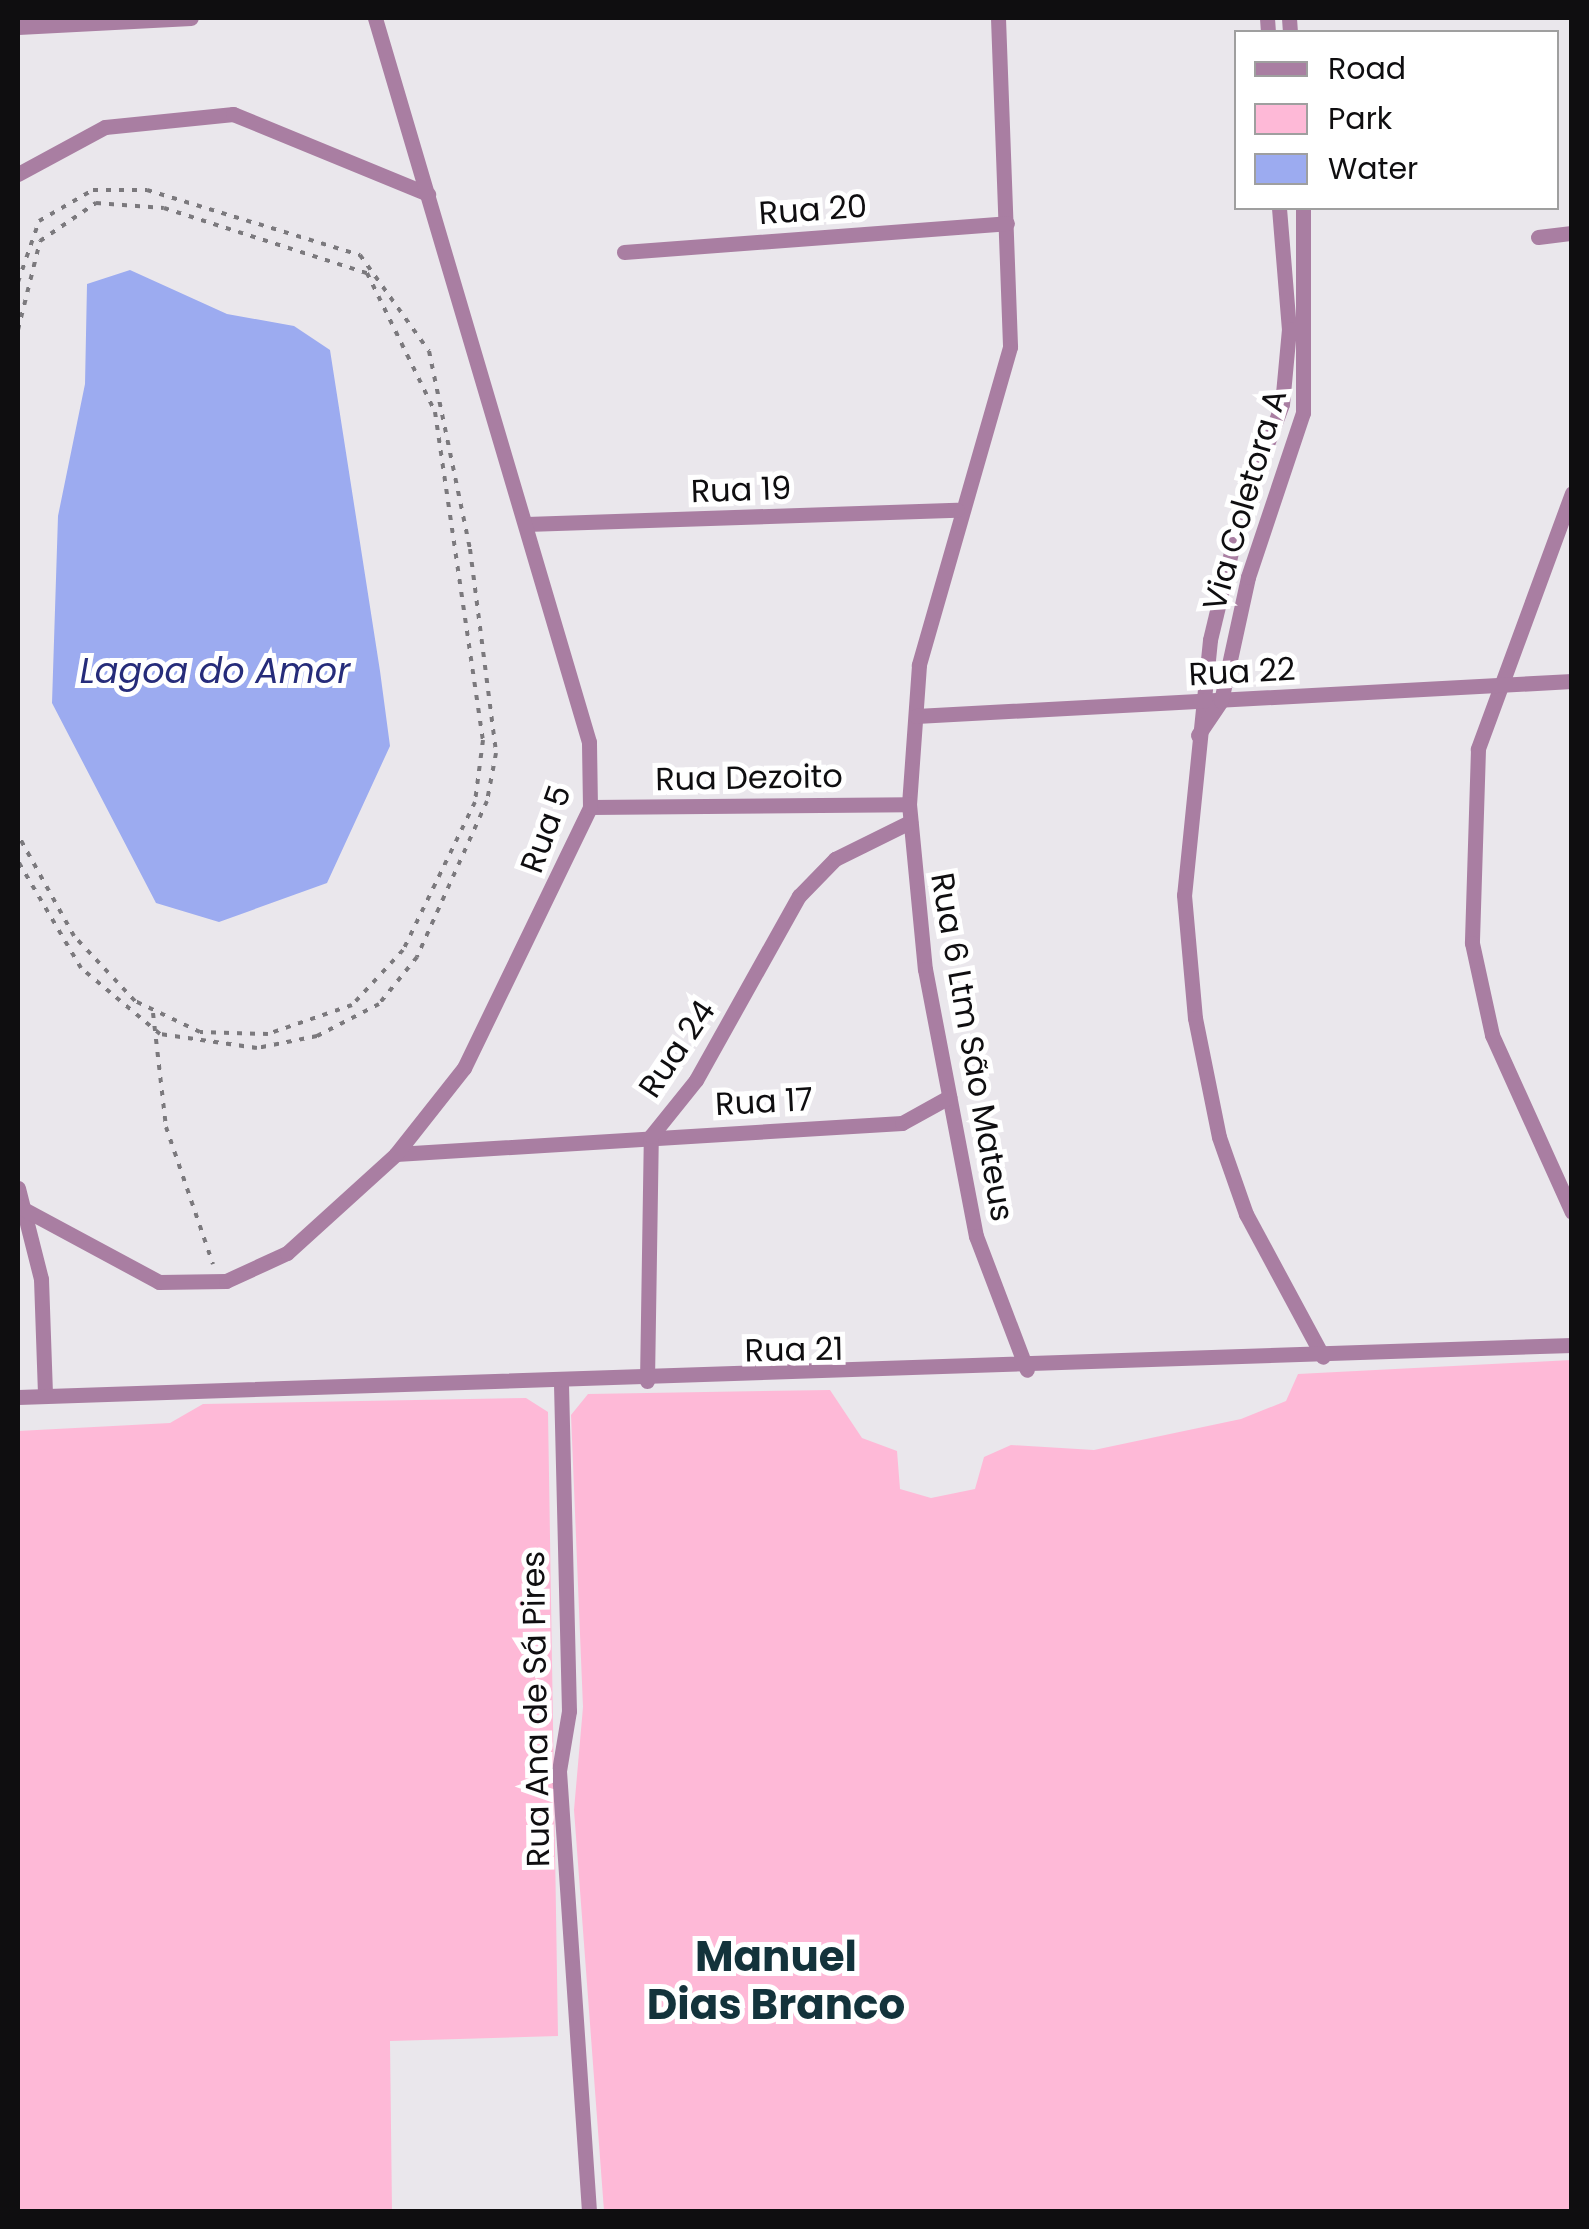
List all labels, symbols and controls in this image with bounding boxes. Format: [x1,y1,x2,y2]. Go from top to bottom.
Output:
legend [1234,30,1559,210]
text: Road [1328,47,1406,90]
text: Park [1328,97,1392,140]
text: Water [1328,147,1418,190]
street label: Rua 20 [757,187,869,233]
street label: Via Coletora A [1195,385,1295,615]
street label: Rua 19 [690,469,792,511]
water label: Lagoa do Amor [80,650,350,692]
street label: Rua 22 [1188,650,1296,694]
street label: Rua Dezoito [655,757,843,799]
street label: Rua 5 [513,780,579,878]
street label: Rua 6 Ltm São Mateus [922,870,1022,1224]
street label: Rua 24 [631,993,723,1105]
street label: Rua 17 [714,1080,814,1124]
street label: Rua 21 [744,1330,844,1370]
street label: Rua Ana de Sá Pires [514,1551,558,1867]
district label: Manuel Dias Branco [647,1932,905,2030]

